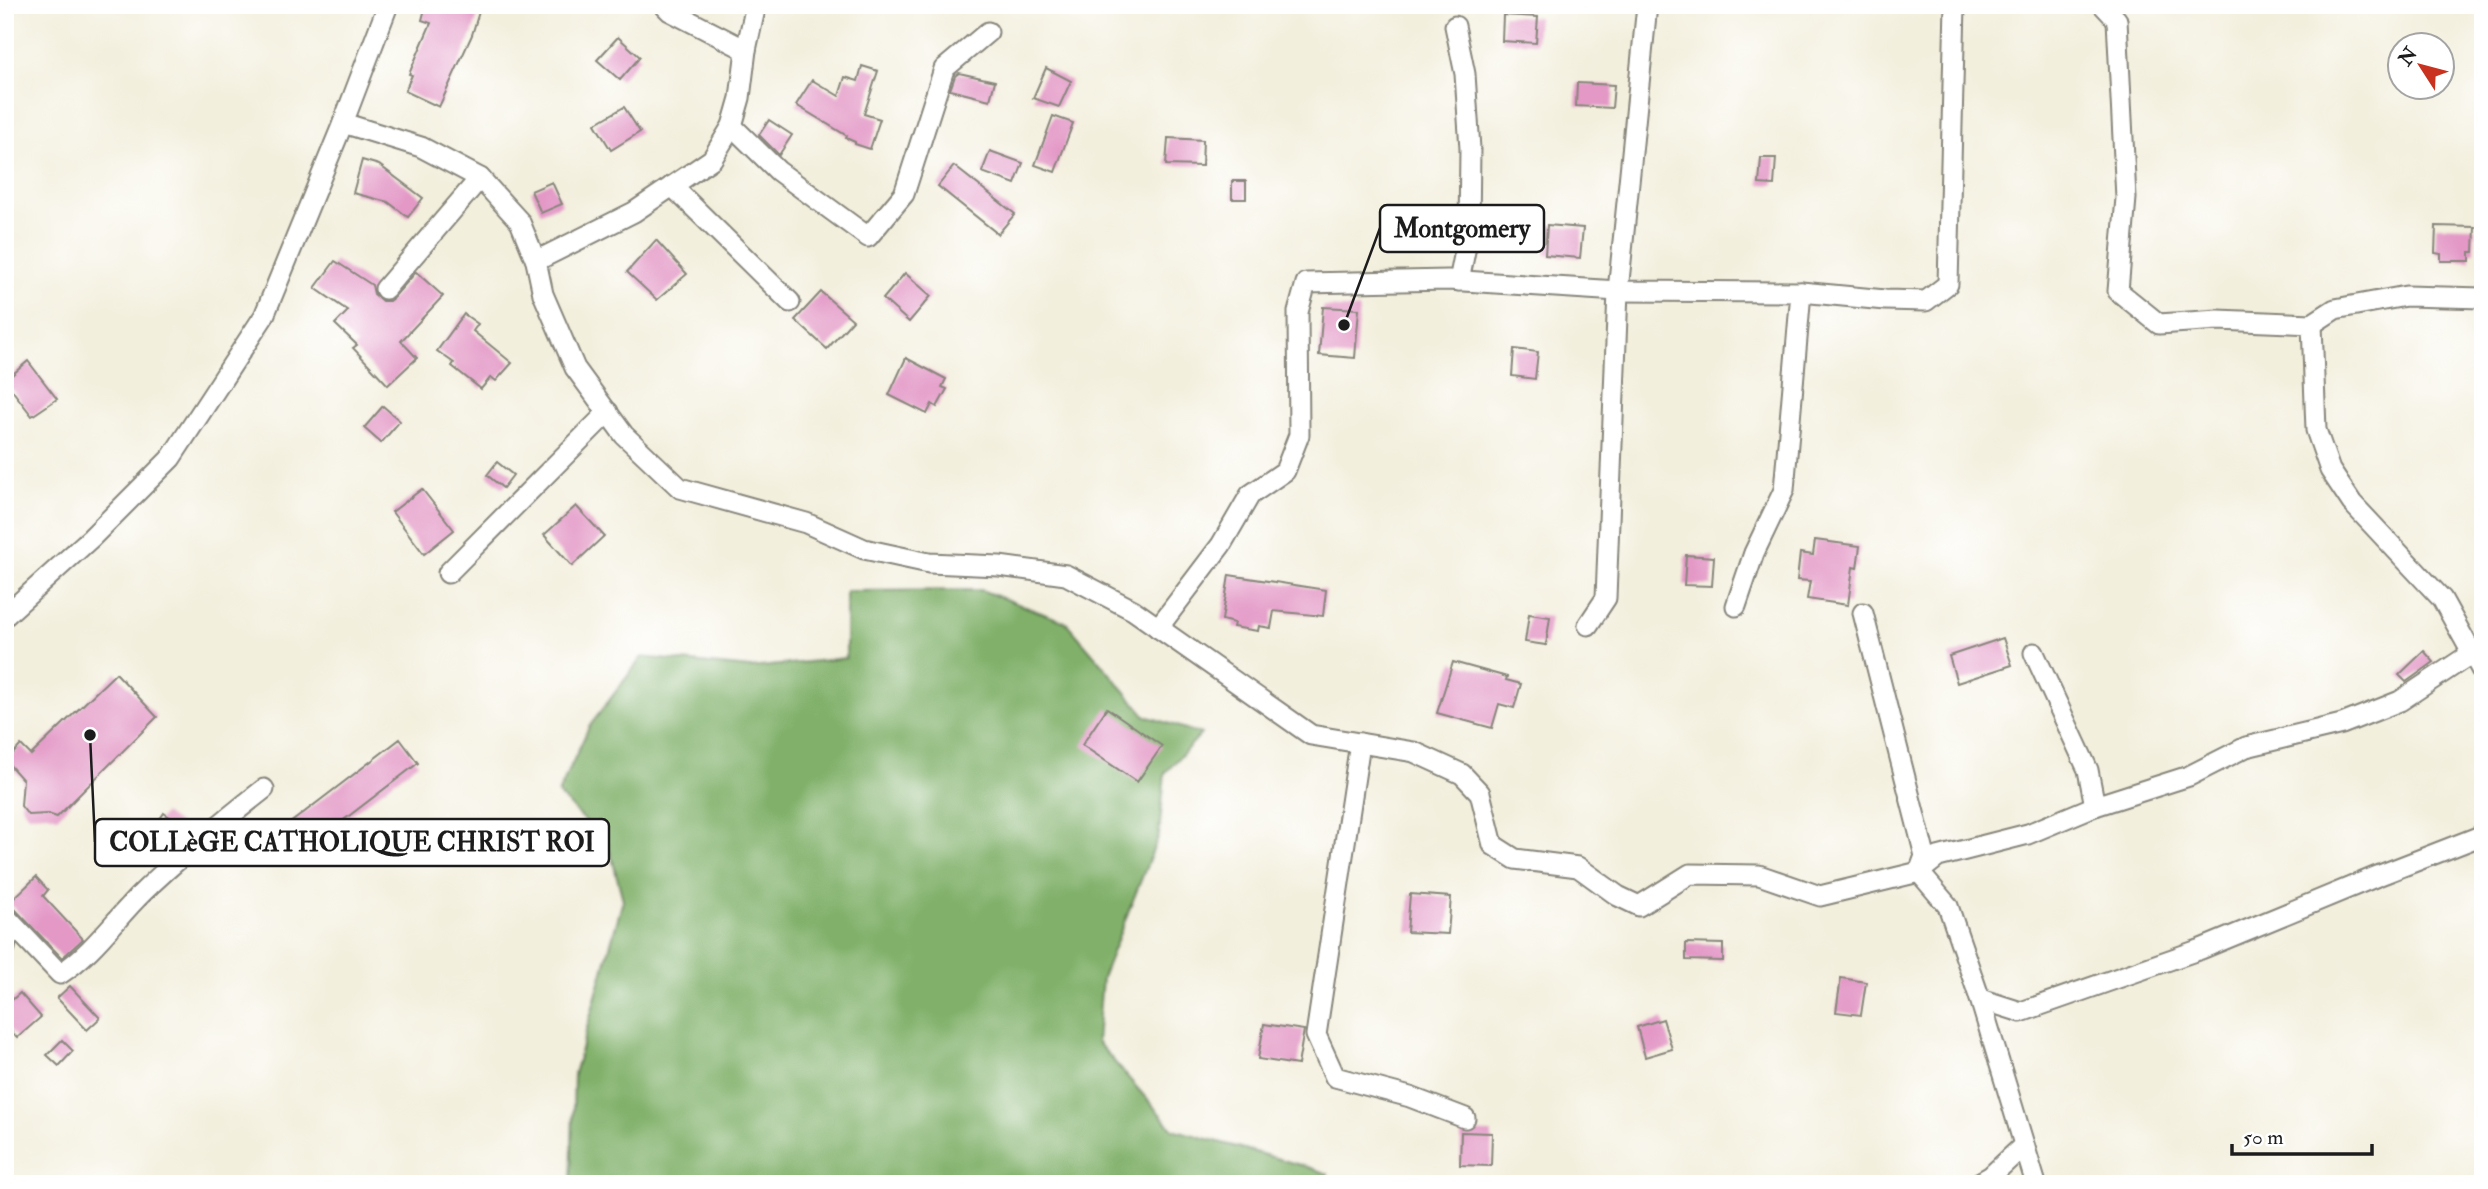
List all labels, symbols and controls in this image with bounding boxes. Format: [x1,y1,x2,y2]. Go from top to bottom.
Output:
north arrow [2386,32,2456,102]
text: N [2393,42,2423,71]
callout: Montgomery [1380,205,1544,252]
text: Montgomery [1393,213,1532,246]
callout: COLLèGE CATHOLIQUE CHRIST ROI [95,819,609,866]
text: COLLèGE CATHOLIQUE CHRIST ROI [109,827,595,859]
scale bar [2232,1112,2372,1156]
text: 50 m [2243,1124,2284,1151]

